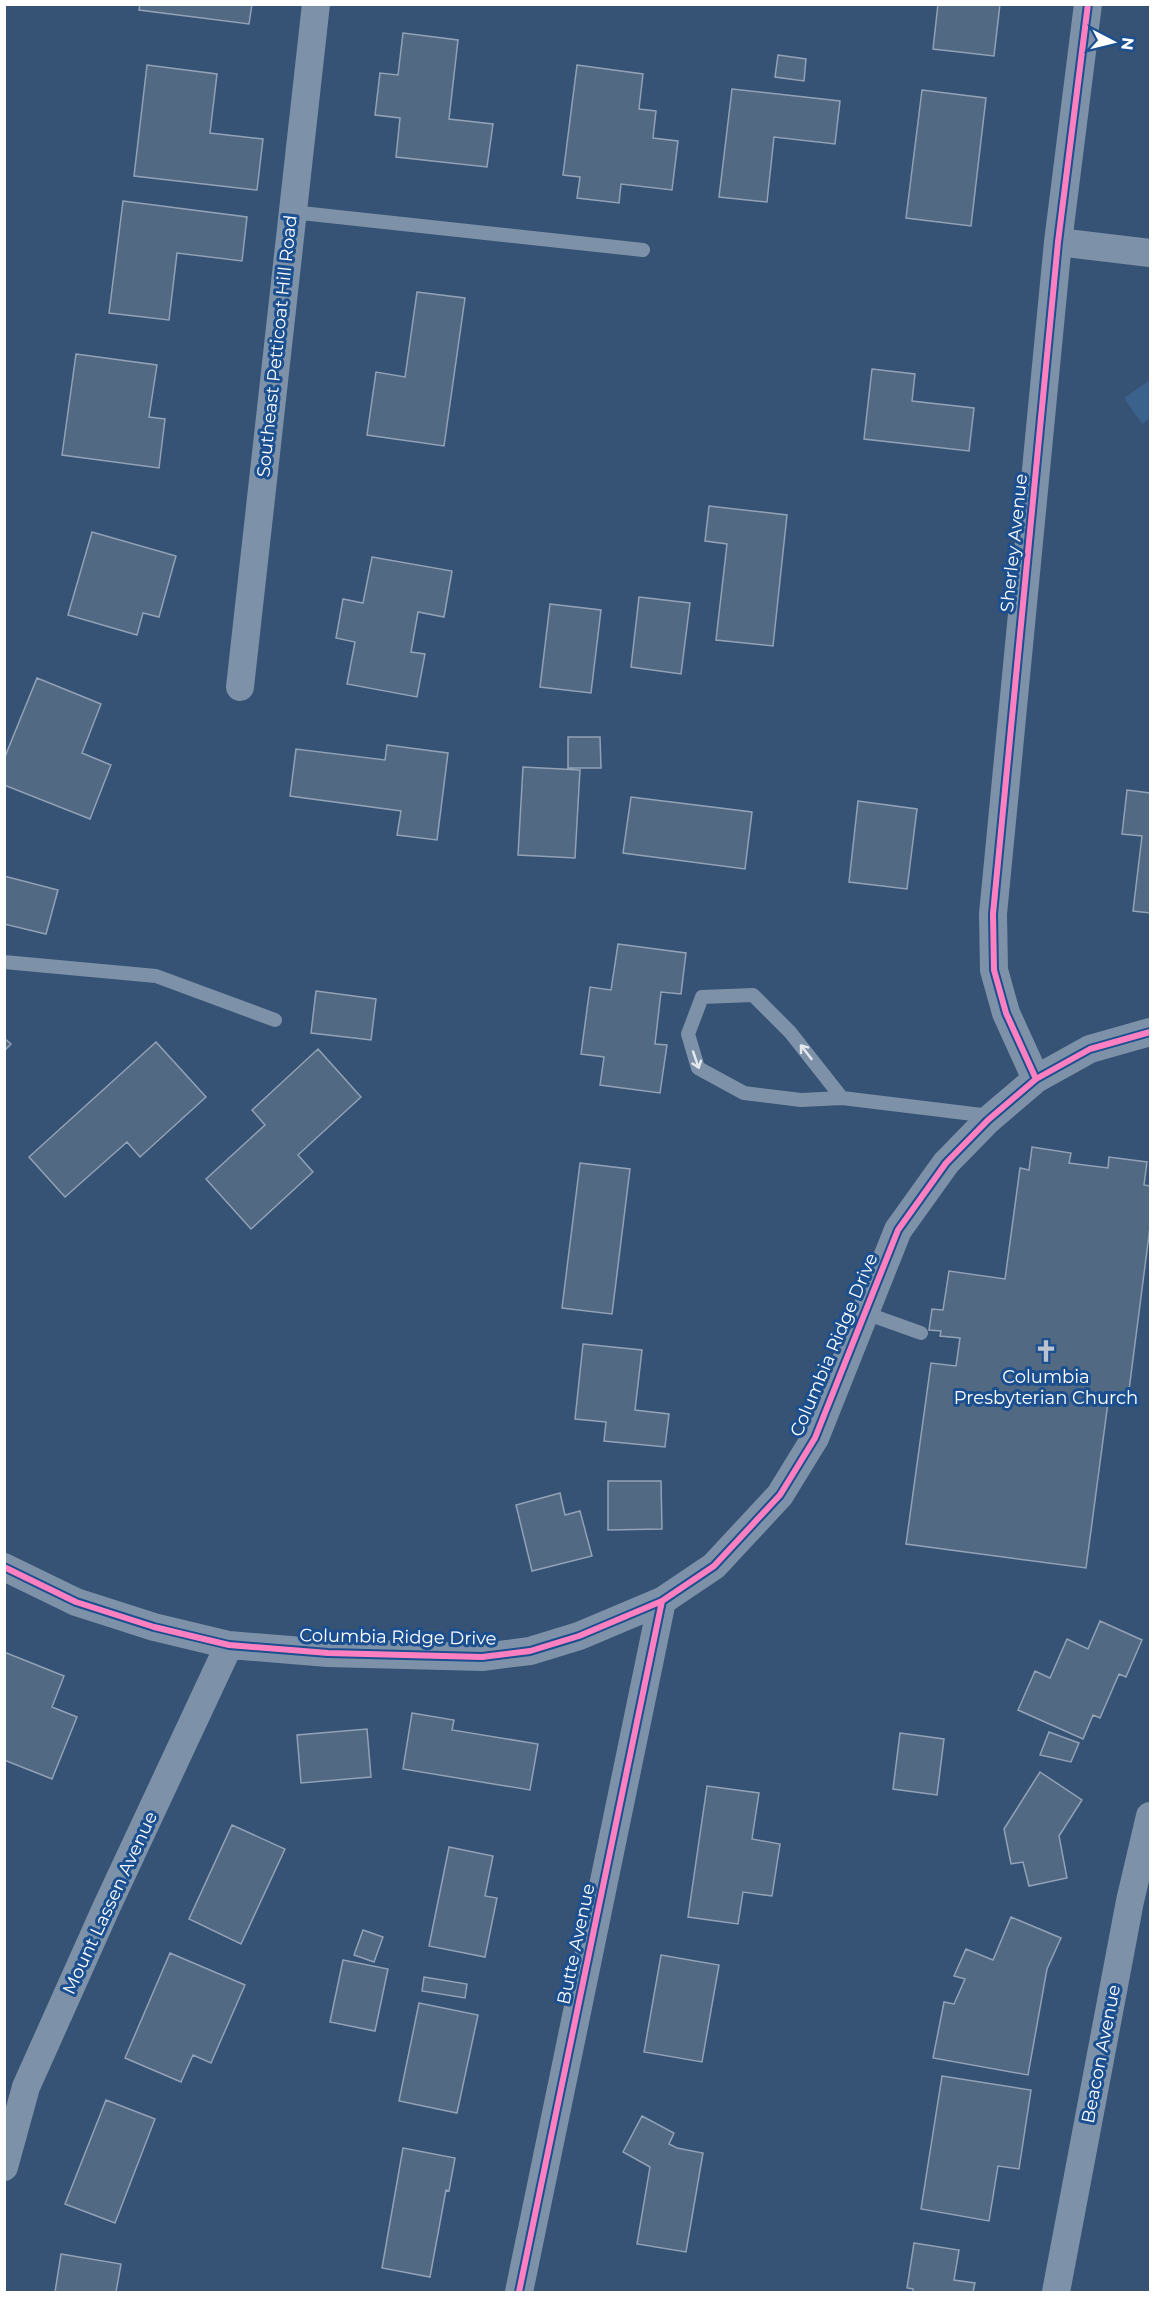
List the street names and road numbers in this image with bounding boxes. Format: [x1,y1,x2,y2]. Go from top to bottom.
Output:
street label: Southeast Petticoat Hill Road [252,214,302,478]
street label: Sherley Avenue [996,473,1032,613]
street label: Columbia Ridge Drive [785,1250,883,1440]
street label: Columbia Ridge Drive [299,1624,497,1650]
street label: Mount Lassen Avenue [58,1808,162,1998]
street label: Butte Avenue [552,1881,600,2007]
street label: Beacon Avenue [1077,1983,1125,2125]

